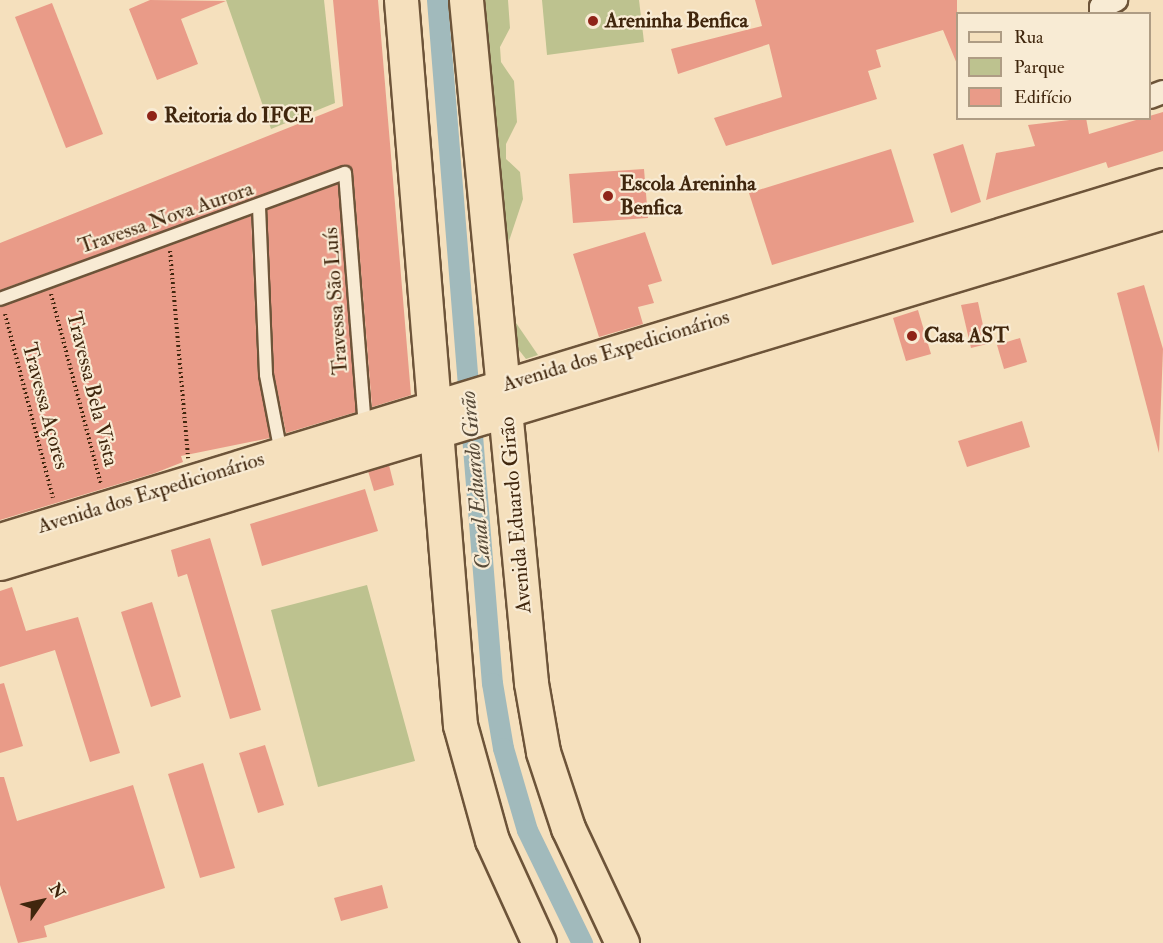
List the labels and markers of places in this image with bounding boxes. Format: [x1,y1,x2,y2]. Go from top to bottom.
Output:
place label: Areninha Benfica [605,8,748,34]
marker: Areninha Benfica [586,14,600,28]
place label: Reitoria do IFCE [164,103,313,129]
marker: Reitoria do IFCE [145,109,159,123]
place label: Escola Areninha Benfica [620,171,756,221]
marker: Escola Areninha Benfica [601,189,615,203]
place label: Casa AST [924,323,1009,349]
marker: Casa AST [905,329,919,343]

